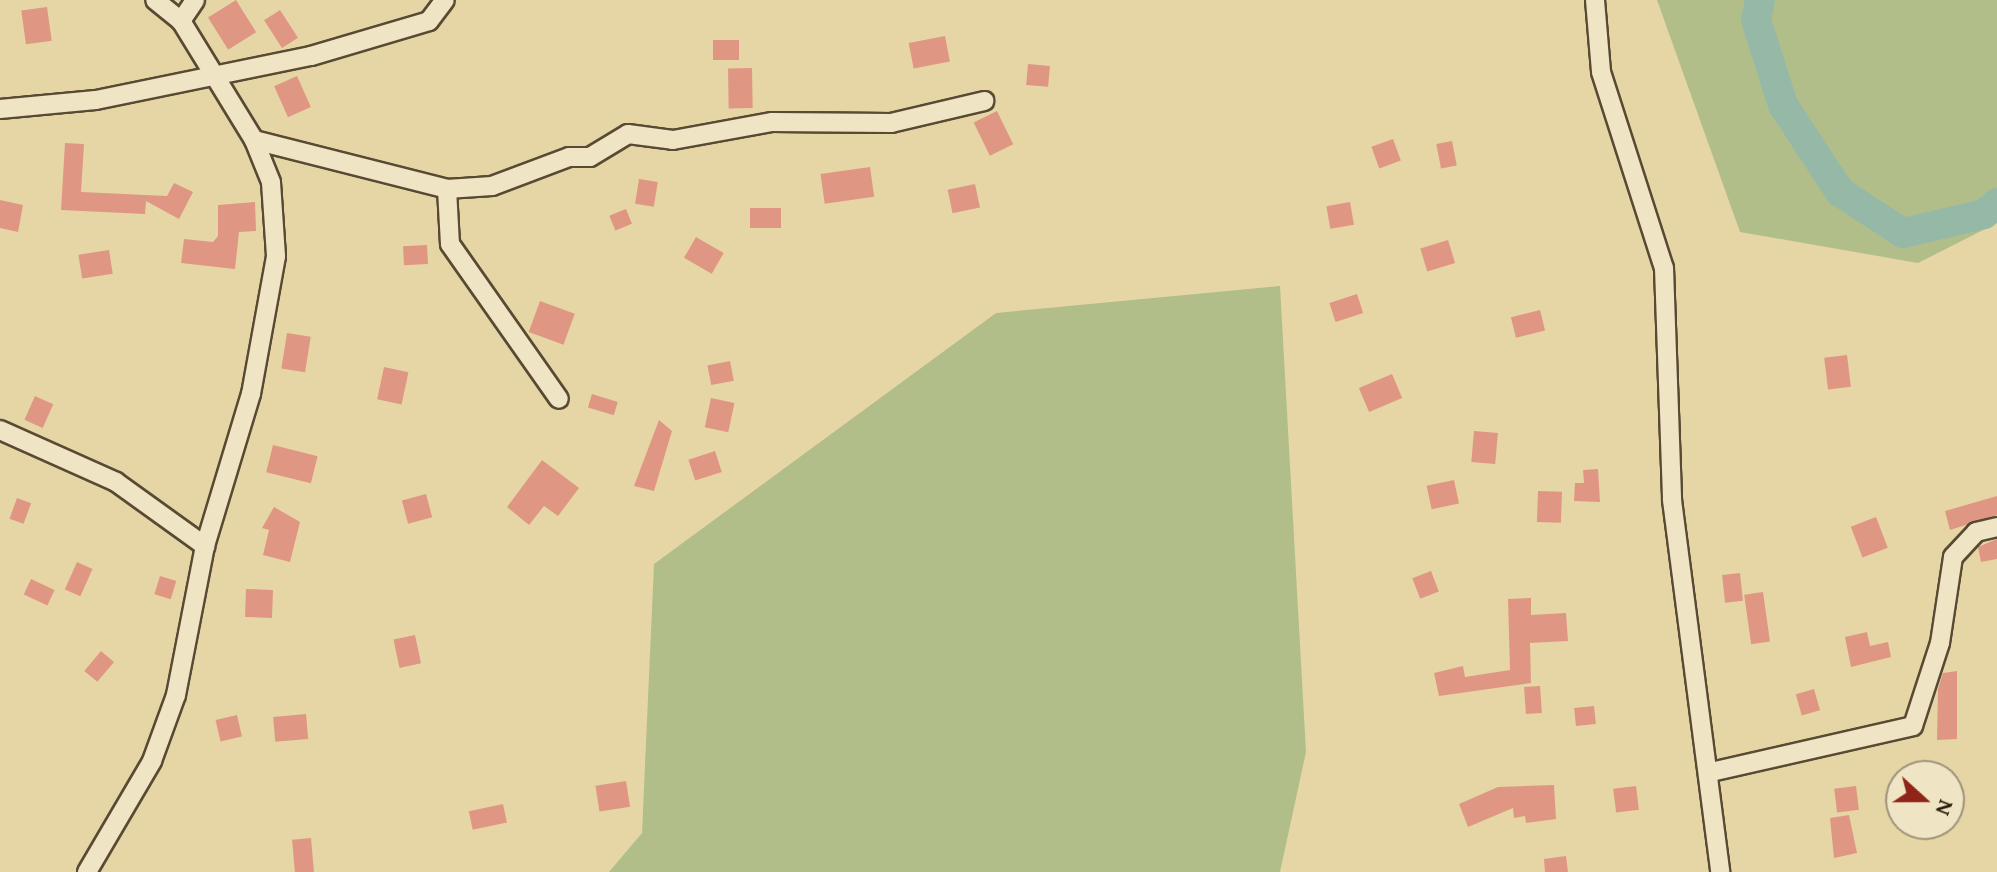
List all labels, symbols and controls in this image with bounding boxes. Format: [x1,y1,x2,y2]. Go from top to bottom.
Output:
north arrow [1885,760,1965,840]
text: N [1928,795,1963,820]

